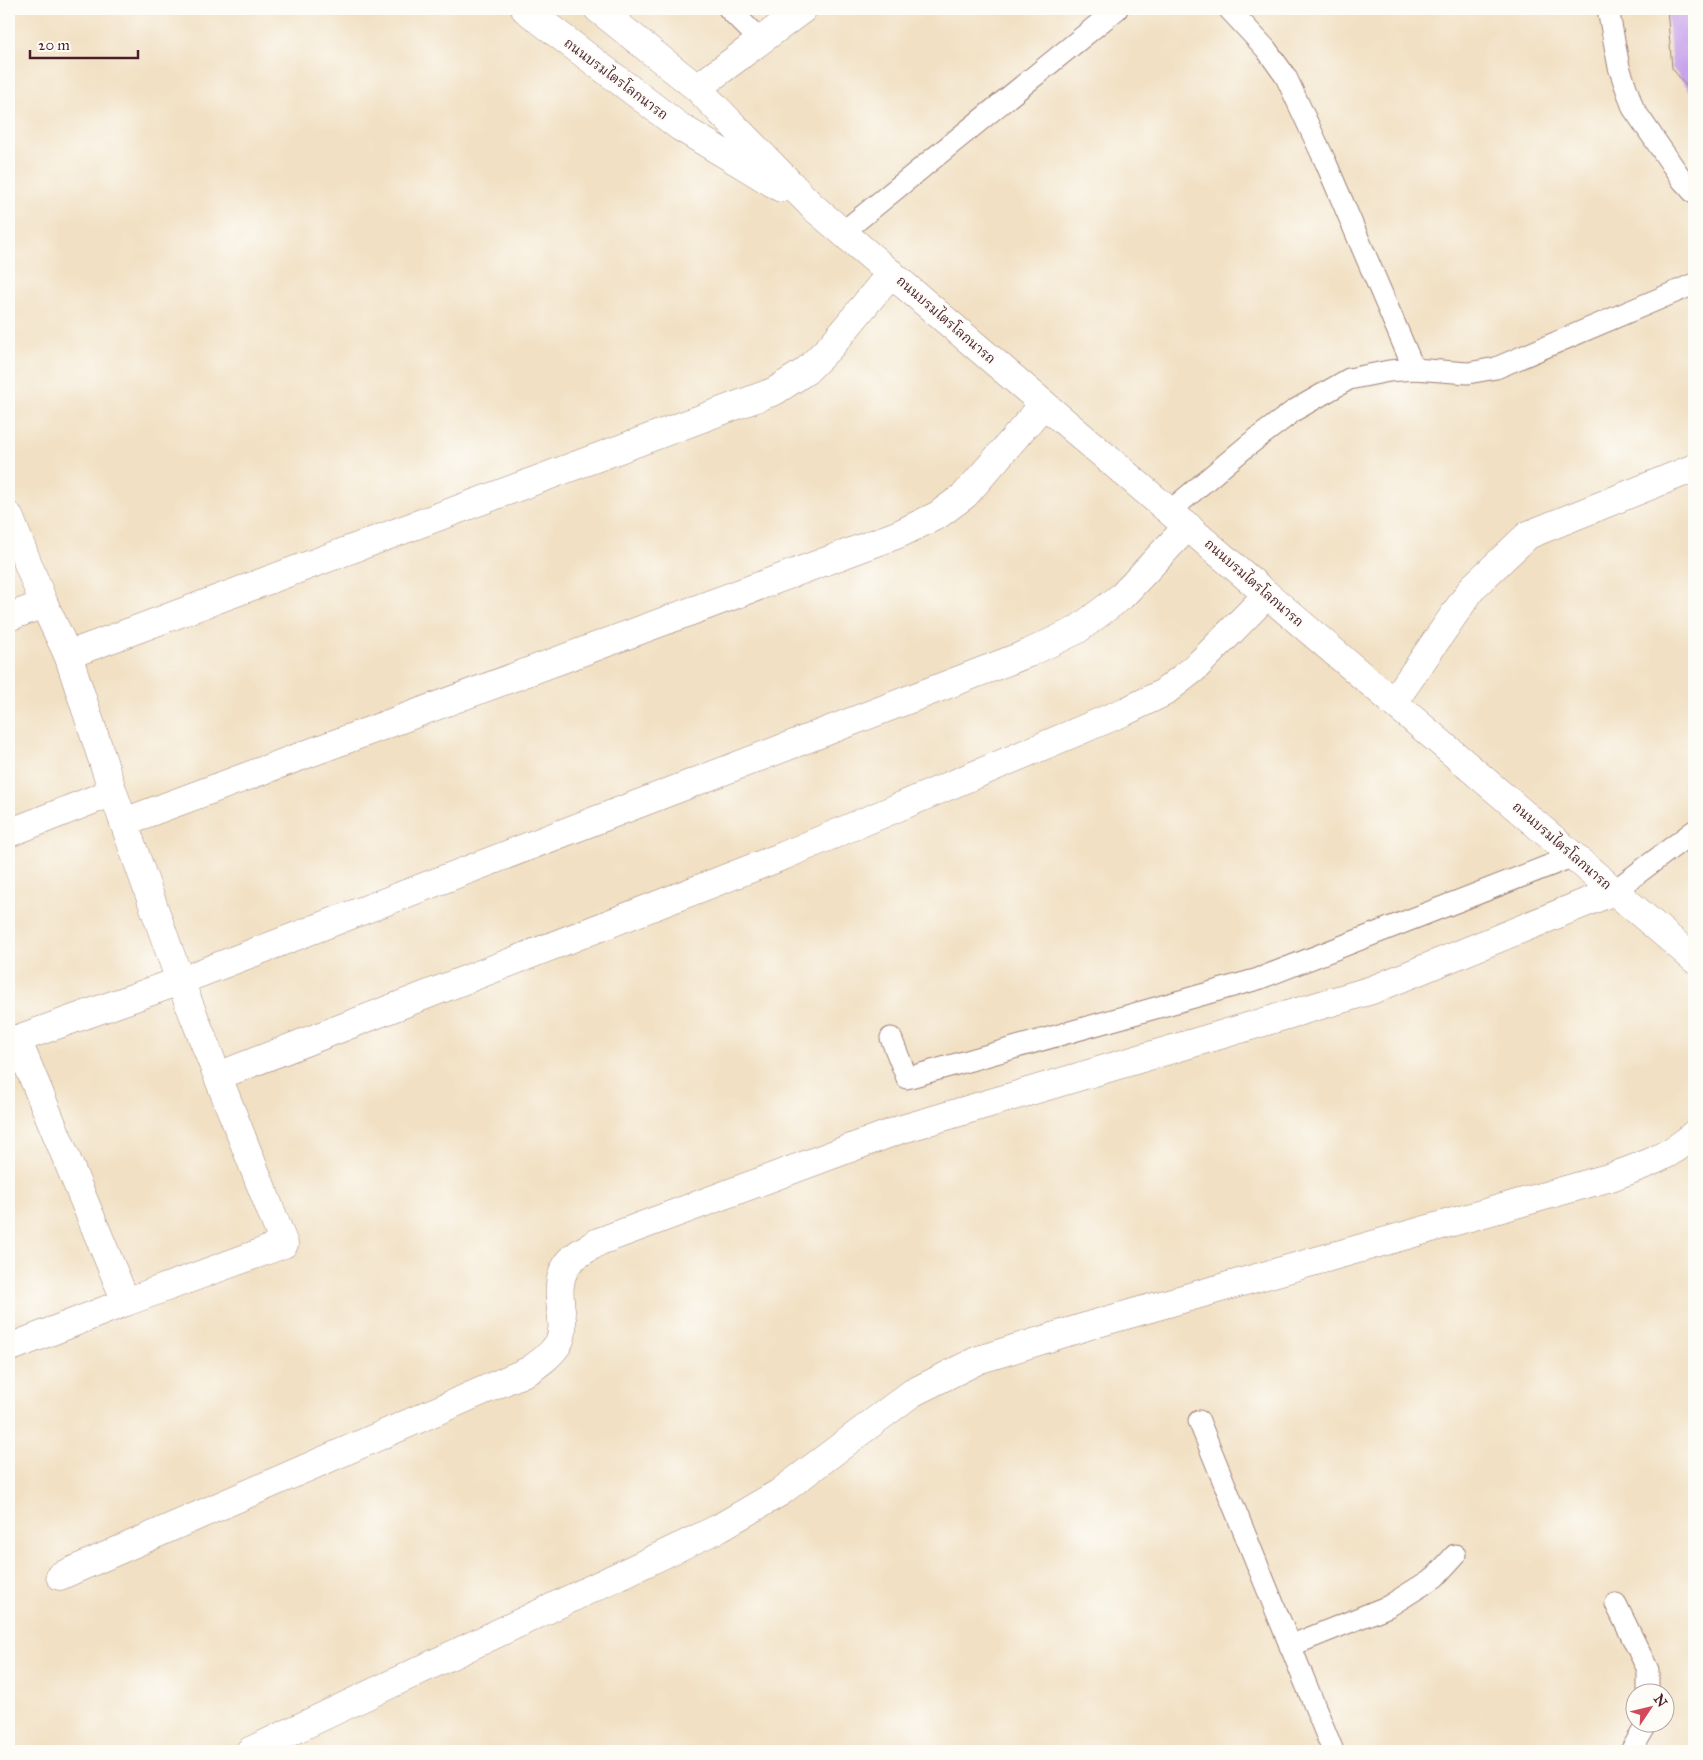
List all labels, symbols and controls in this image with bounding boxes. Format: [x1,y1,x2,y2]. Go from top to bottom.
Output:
scale bar [30,28,138,60]
street label: ถนนบรมไตรโลกนารถ [561,33,673,124]
text: 20 m [38,36,70,54]
street label: ถนนบรมไตรโลกนารถ [893,271,1000,368]
street label: ถนนบรมไตรโลกนารถ [1201,534,1308,631]
street label: ถนนบรมไตรโลกนารถ [1509,797,1616,894]
north arrow [1626,1682,1676,1732]
text: N [1650,1691,1671,1711]

